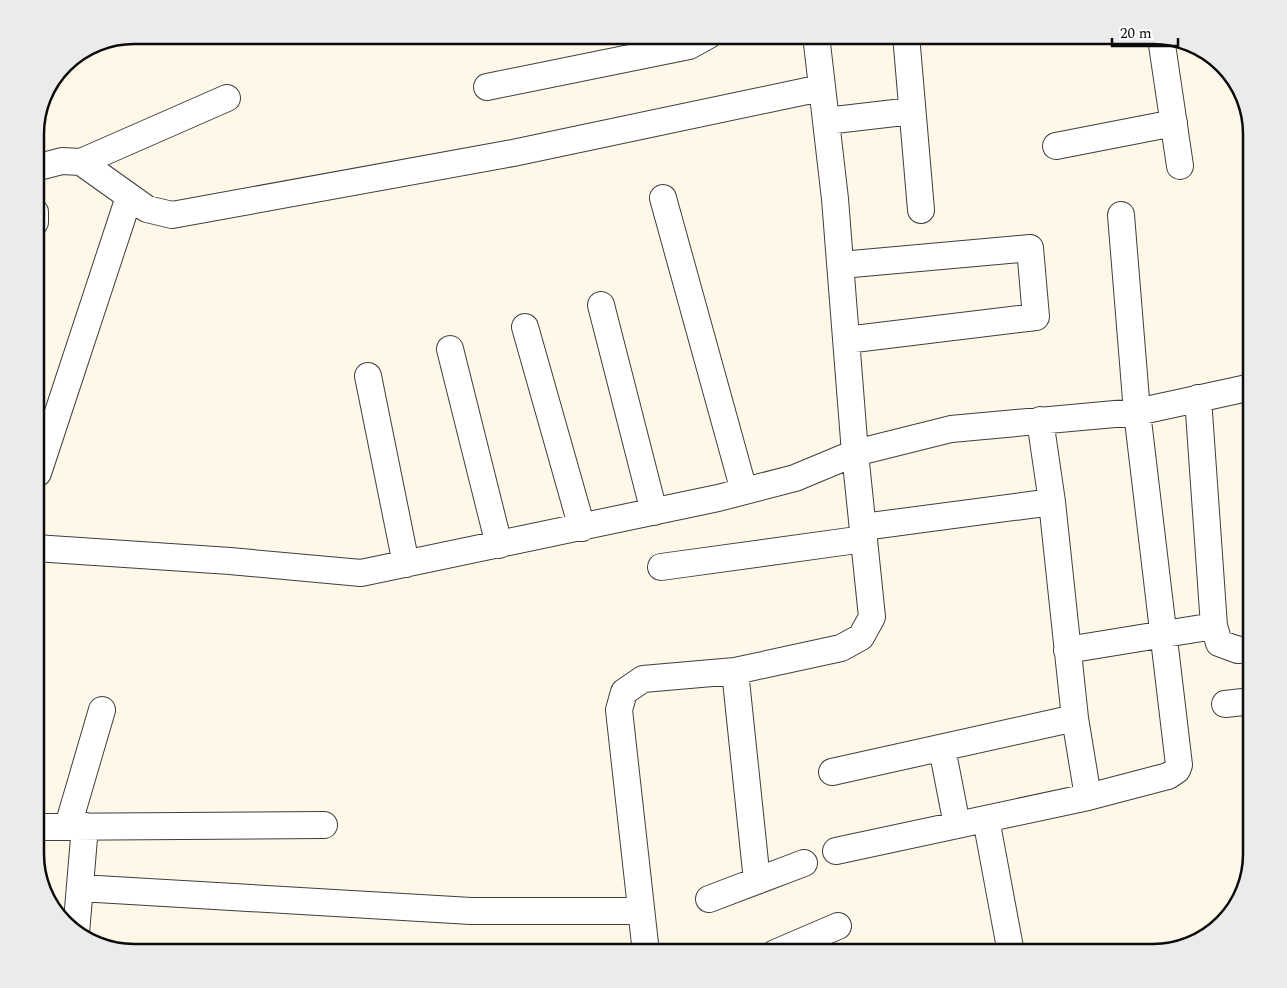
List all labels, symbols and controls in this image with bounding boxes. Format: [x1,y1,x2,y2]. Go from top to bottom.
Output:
scale bar [1112,15,1178,47]
text: 20 m [1120,22,1152,45]

